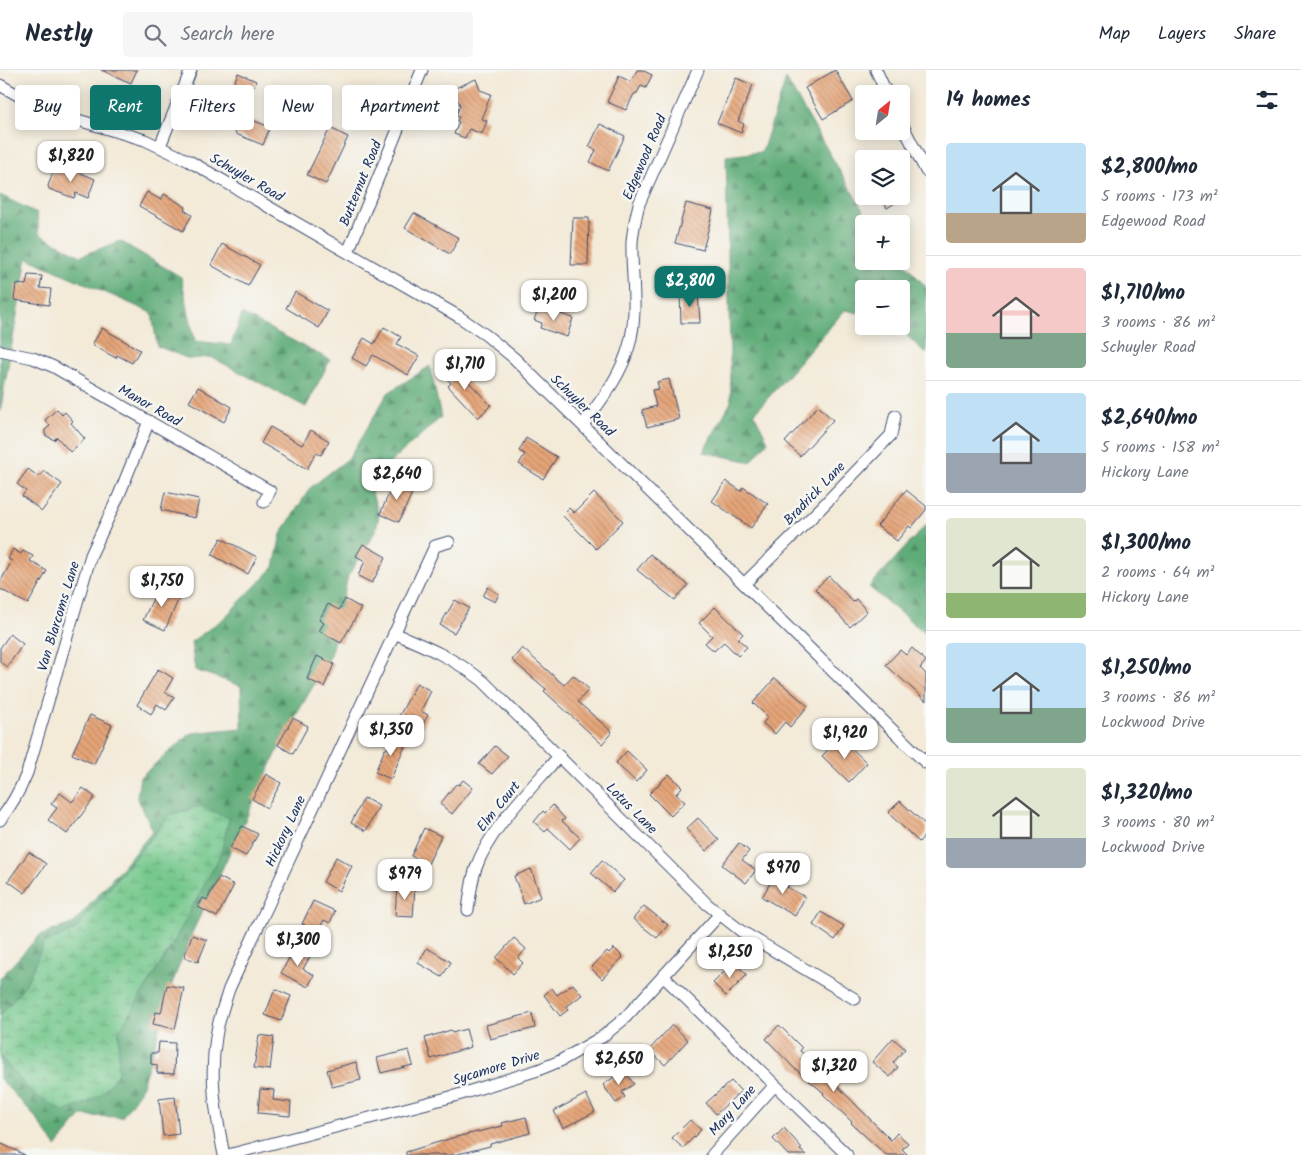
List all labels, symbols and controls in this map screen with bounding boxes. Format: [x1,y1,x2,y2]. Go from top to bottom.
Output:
search box [123,12,473,57]
text: Nestly [25,15,93,54]
text: Search here [181,20,274,50]
text: Map [1099,20,1130,49]
text: Layers [1158,20,1206,49]
text: Share [1234,20,1276,49]
icon: search [141,21,169,49]
text: 14 homes [946,84,1031,117]
chip: Buy [15,85,80,130]
chip: Rent [90,85,161,130]
chip: Filters [171,85,254,130]
chip: New [264,85,332,130]
chip: Apartment [342,85,458,130]
north arrow [855,85,910,140]
map controls [855,85,910,335]
icon: filters [1253,86,1281,114]
street label: Edgewood Road [617,110,673,204]
street label: Butternut Road [334,136,388,230]
pin: $1,820 [30,140,112,183]
text: $1,820 [48,144,94,169]
street label: Schuyler Road [205,148,289,209]
button: layers [855,150,910,205]
text: $2,800/mo [1101,151,1198,184]
icon: home [986,163,1046,223]
text: 5 rooms · 173 m² [1101,184,1218,209]
text: Edgewood Road [1101,209,1205,234]
button: + [855,215,910,270]
pin: $2,800 [649,266,731,308]
text: $2,800 [666,269,714,294]
text: $1,710/mo [1101,277,1185,310]
pin: $1,200 [513,280,595,322]
button: − [855,280,910,335]
text: $1,200 [532,283,576,308]
icon: home [986,288,1046,348]
text: 3 rooms · 86 m² [1101,310,1215,335]
text: Schuyler Road [1101,335,1195,360]
pin: $1,710 [424,348,506,391]
text: $1,710 [445,352,485,377]
street label: Schuyler Road [545,369,620,443]
street label: Manor Road [114,379,186,433]
text: $2,640/mo [1101,402,1197,435]
icon: home [986,413,1046,473]
text: 5 rooms · 158 m² [1101,435,1219,460]
street label: Bradrick Lane [779,456,851,531]
pin: $2,640 [356,458,438,501]
text: Hickory Lane [1101,460,1189,485]
text: $2,640 [373,462,421,487]
text: $1,300/mo [1101,527,1191,560]
icon: home [986,538,1046,598]
street label: Van Blarcoms Lane [32,558,86,674]
text: 2 rooms · 64 m² [1101,560,1214,585]
pin: $1,750 [121,566,203,608]
text: $1,750 [141,569,183,594]
text: Hickory Lane [1101,585,1189,610]
text: $1,250/mo [1101,652,1192,685]
icon: home [986,663,1046,723]
text: 3 rooms · 86 m² [1101,685,1215,710]
text: Lockwood Drive [1101,710,1205,735]
pin: $1,350 [350,714,432,757]
text: $1,350 [369,718,413,743]
pin: $1,920 [804,718,886,760]
text: $1,920 [823,721,867,746]
street label: Elm Court [471,776,527,837]
text: $1,320/mo [1101,777,1192,810]
street label: Lotus Lane [600,778,663,840]
icon: home [986,788,1046,848]
street label: Hickory Lane [260,791,312,871]
text: 3 rooms · 80 m² [1101,810,1214,835]
text: Lockwood Drive [1101,835,1205,860]
pin: $970 [753,852,813,895]
text: $970 [766,856,800,881]
pin: $979 [375,858,435,901]
text: $979 [388,862,422,887]
pin: $1,300 [257,924,339,967]
text: $1,300 [276,928,320,953]
pin: $1,250 [689,936,771,979]
text: $1,250 [708,940,752,965]
street label: Sycamore Drive [450,1044,543,1092]
pin: $2,650 [578,1044,660,1086]
text: $2,650 [595,1047,643,1072]
pin: $1,320 [793,1050,875,1093]
text: $1,320 [812,1054,856,1079]
street label: Mary Lane [704,1080,762,1141]

